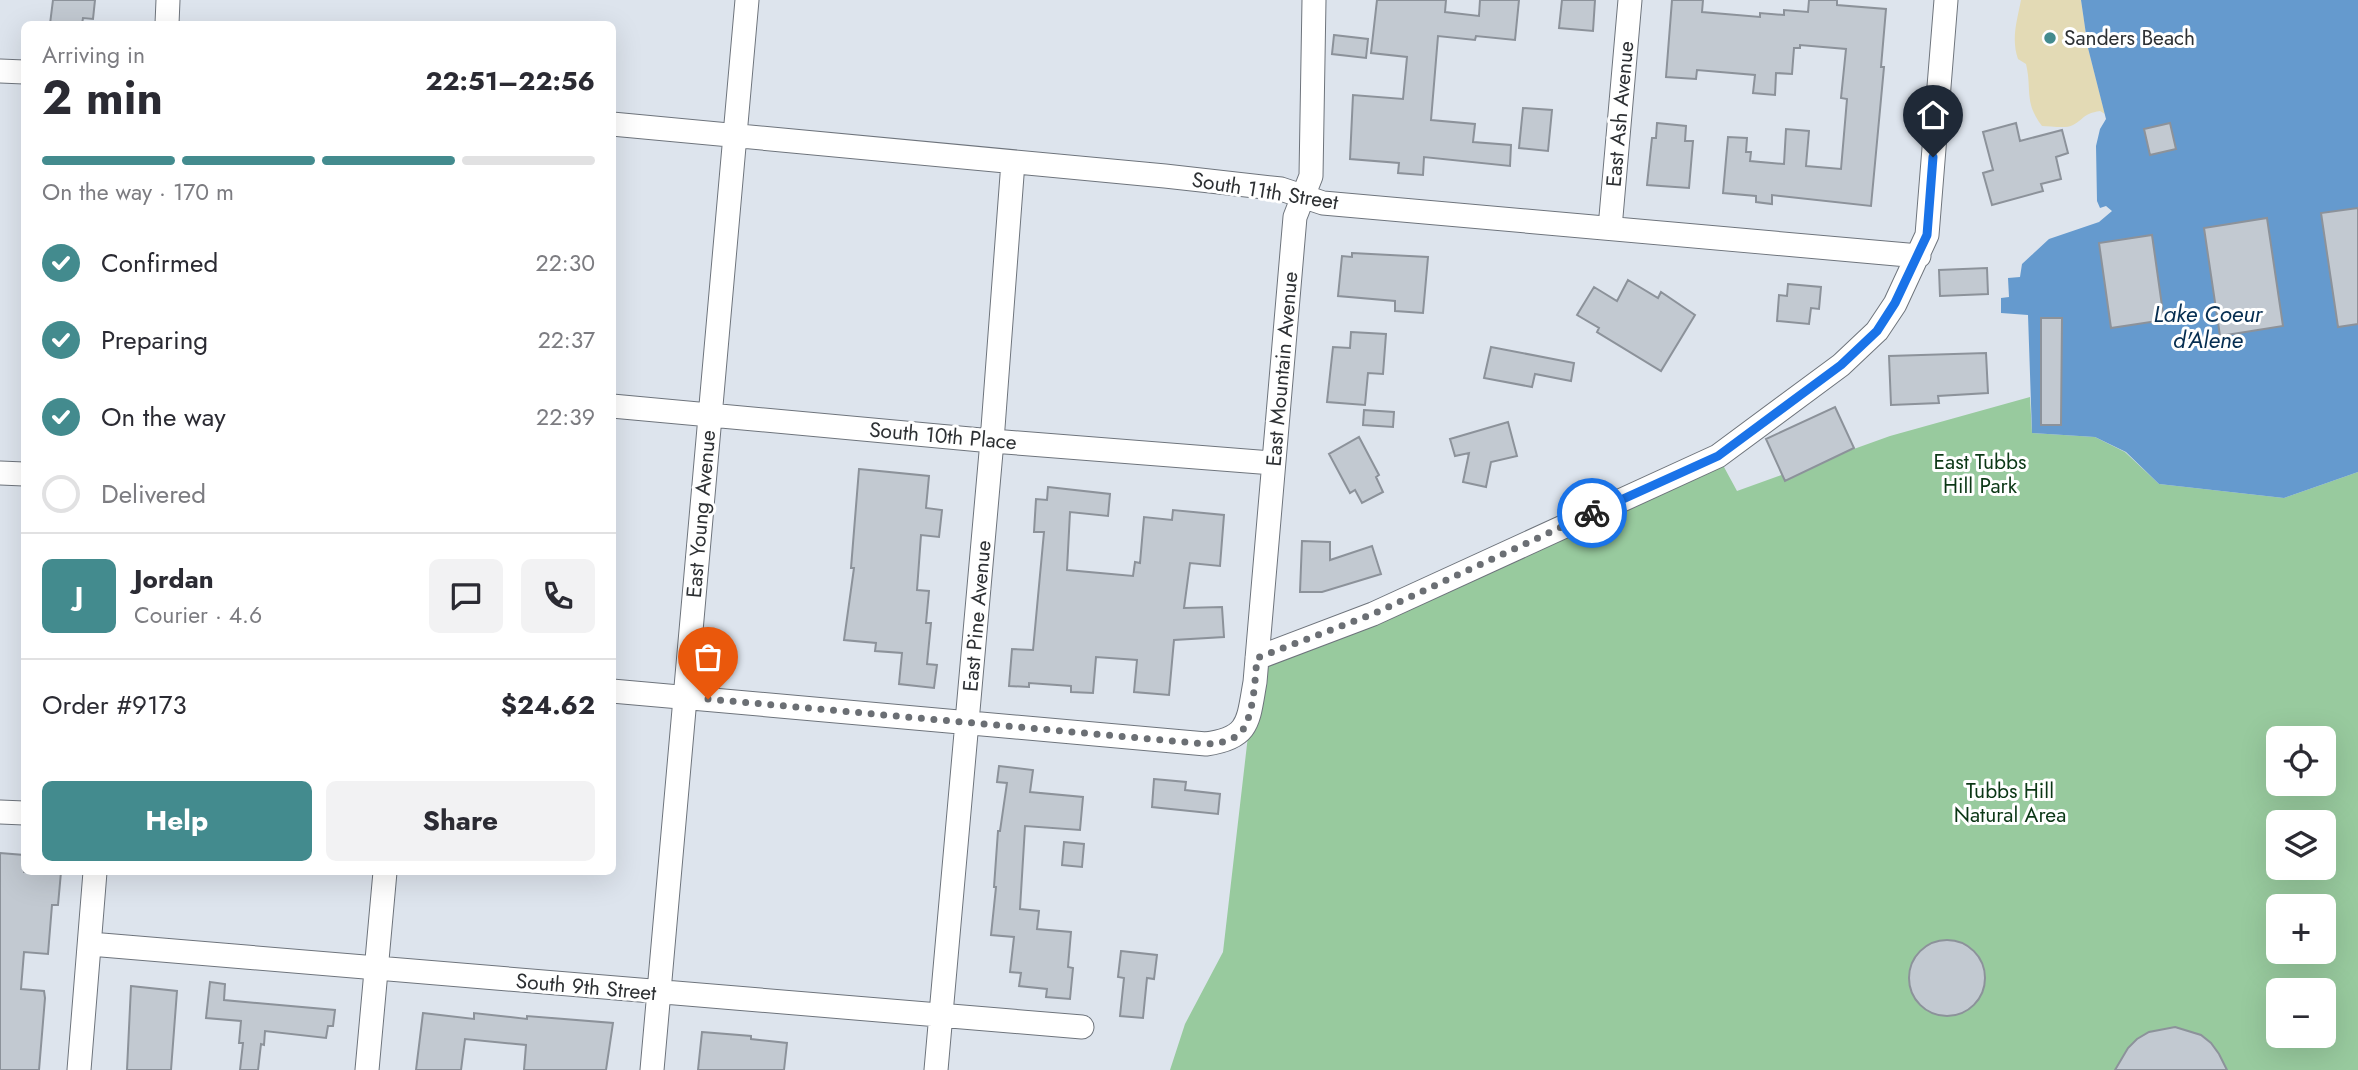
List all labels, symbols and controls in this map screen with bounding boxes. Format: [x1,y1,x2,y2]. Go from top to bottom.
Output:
place label: Sanders Beach [2064,23,2195,53]
marker: Sanders Beach [2042,30,2058,46]
text: Arriving in [42,38,145,72]
street label: East Ash Avenue [1599,40,1641,188]
text: 22:51–22:56 [425,62,595,100]
text: 2 min [42,65,163,131]
pin [1903,85,1963,157]
icon: home [1914,96,1952,134]
street label: South 11th Street [1190,165,1340,217]
text: On the way · 170 m [42,175,234,209]
icon: check [42,244,80,282]
text: Confirmed [101,244,218,282]
text: 22:30 [536,246,595,280]
street label: East Mountain Avenue [1259,270,1305,468]
water label: Lake Coeur d'Alene [2153,297,2264,357]
icon: check [42,321,80,359]
text: Preparing [101,321,208,359]
text: 22:37 [538,323,595,357]
icon: check [42,398,80,436]
text: On the way [101,398,226,436]
text: 22:39 [536,400,595,434]
street label: South 10th Place [868,415,1018,457]
street label: East Young Avenue [679,429,723,599]
park label: East Tubbs Hill Park [1934,447,2026,501]
text: Delivered [101,475,206,513]
courier [1557,478,1627,548]
icon: bike [1573,494,1611,532]
street label: East Pine Avenue [955,539,999,693]
button: chat [429,559,503,633]
button: phone [521,559,595,633]
text: Jordan [134,560,214,598]
text: J [75,577,83,615]
text: Courier · 4.6 [134,598,262,632]
pin [678,627,738,699]
icon: bag [689,638,727,676]
text: Order #9173 [42,686,187,724]
text: $24.62 [501,686,595,724]
map controls [2266,726,2336,1048]
button: locate [2266,726,2336,796]
park label: Tubbs Hill Natural Area [1954,776,2066,830]
button: Help [42,781,312,861]
button: Share [326,781,595,861]
button: layers [2266,810,2336,880]
button: + [2266,894,2336,964]
street label: South 9th Street [514,966,658,1008]
button: − [2266,978,2336,1048]

